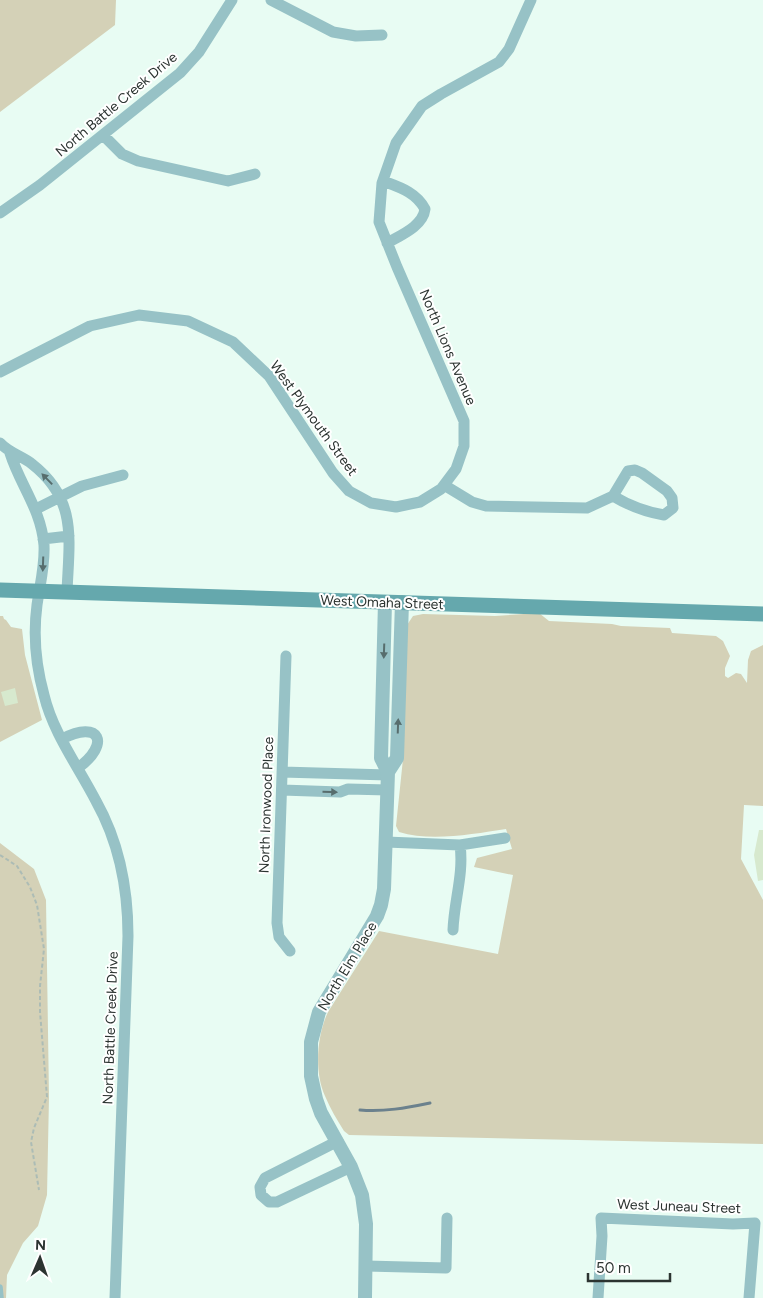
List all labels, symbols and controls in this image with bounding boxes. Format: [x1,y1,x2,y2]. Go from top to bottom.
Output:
street label: North Battle Creek Drive [52,48,181,160]
street label: North Lions Avenue [415,287,480,408]
street label: West Plymouth Street [266,357,361,479]
one-way arrow [41,474,53,486]
one-way arrow [39,557,47,573]
street label: West Omaha Street [320,592,444,613]
one-way arrow [380,643,388,659]
one-way arrow [395,718,403,734]
street label: North Ironwood Place [256,736,277,874]
one-way arrow [323,788,339,796]
street label: North Elm Place [314,918,381,1014]
street label: North Battle Creek Drive [99,951,122,1105]
street label: West Juneau Street [617,1196,741,1217]
north arrow [15,1233,65,1283]
text: N [35,1237,46,1254]
scale bar [588,1250,670,1282]
text: 50 m [596,1259,631,1277]

